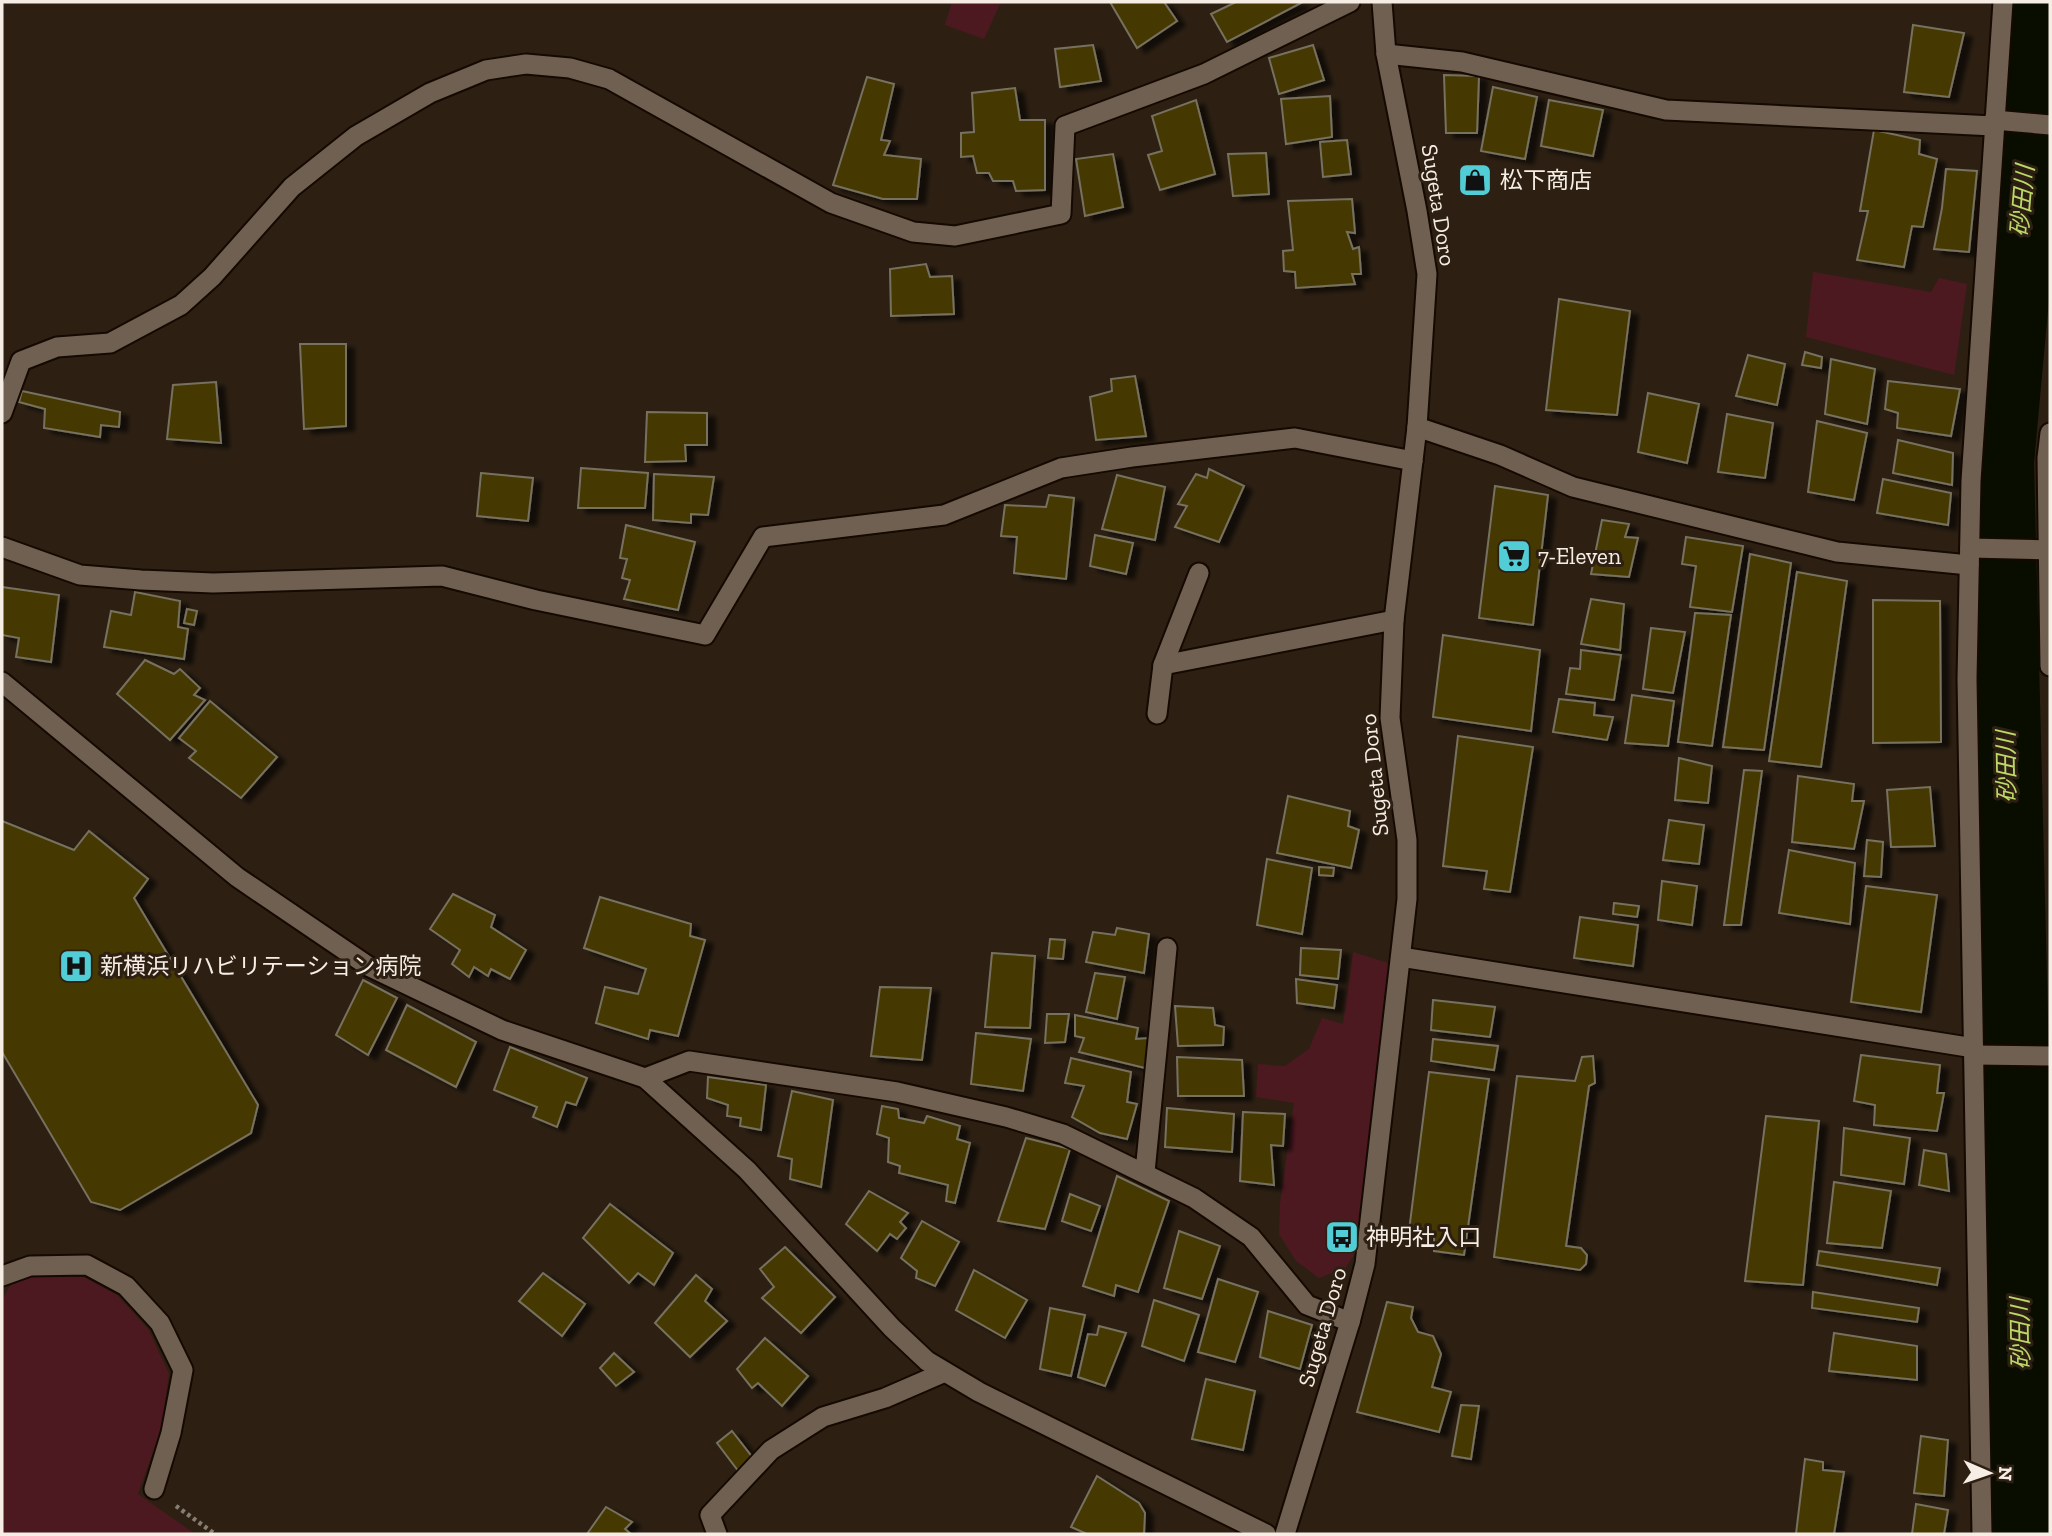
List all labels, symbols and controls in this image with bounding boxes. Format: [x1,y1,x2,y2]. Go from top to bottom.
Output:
street label: Sugeta Doro [1416,142,1462,268]
shop icon: 松下商店 [1456,161,1494,199]
water label: 砂田川 [2004,161,2040,238]
place label: 松下商店 [1500,166,1592,194]
supermarket icon: 7-Eleven [1495,537,1533,575]
place label: 7-Eleven [1538,542,1621,570]
street label: Sugeta Doro [1354,712,1394,838]
water label: 砂田川 [1991,728,2021,803]
hospital icon: 新横浜リハビリテーション病院 [57,947,95,985]
place label: 新横浜リハビリテーション病院 [100,952,422,980]
bus stop icon: 神明社入口 [1323,1218,1361,1256]
place label: 神明社入口 [1366,1223,1481,1251]
street label: Sugeta Doro [1292,1264,1352,1390]
water label: 砂田川 [2005,1295,2035,1370]
north arrow [1954,1438,2024,1508]
text: N [1994,1466,2017,1481]

